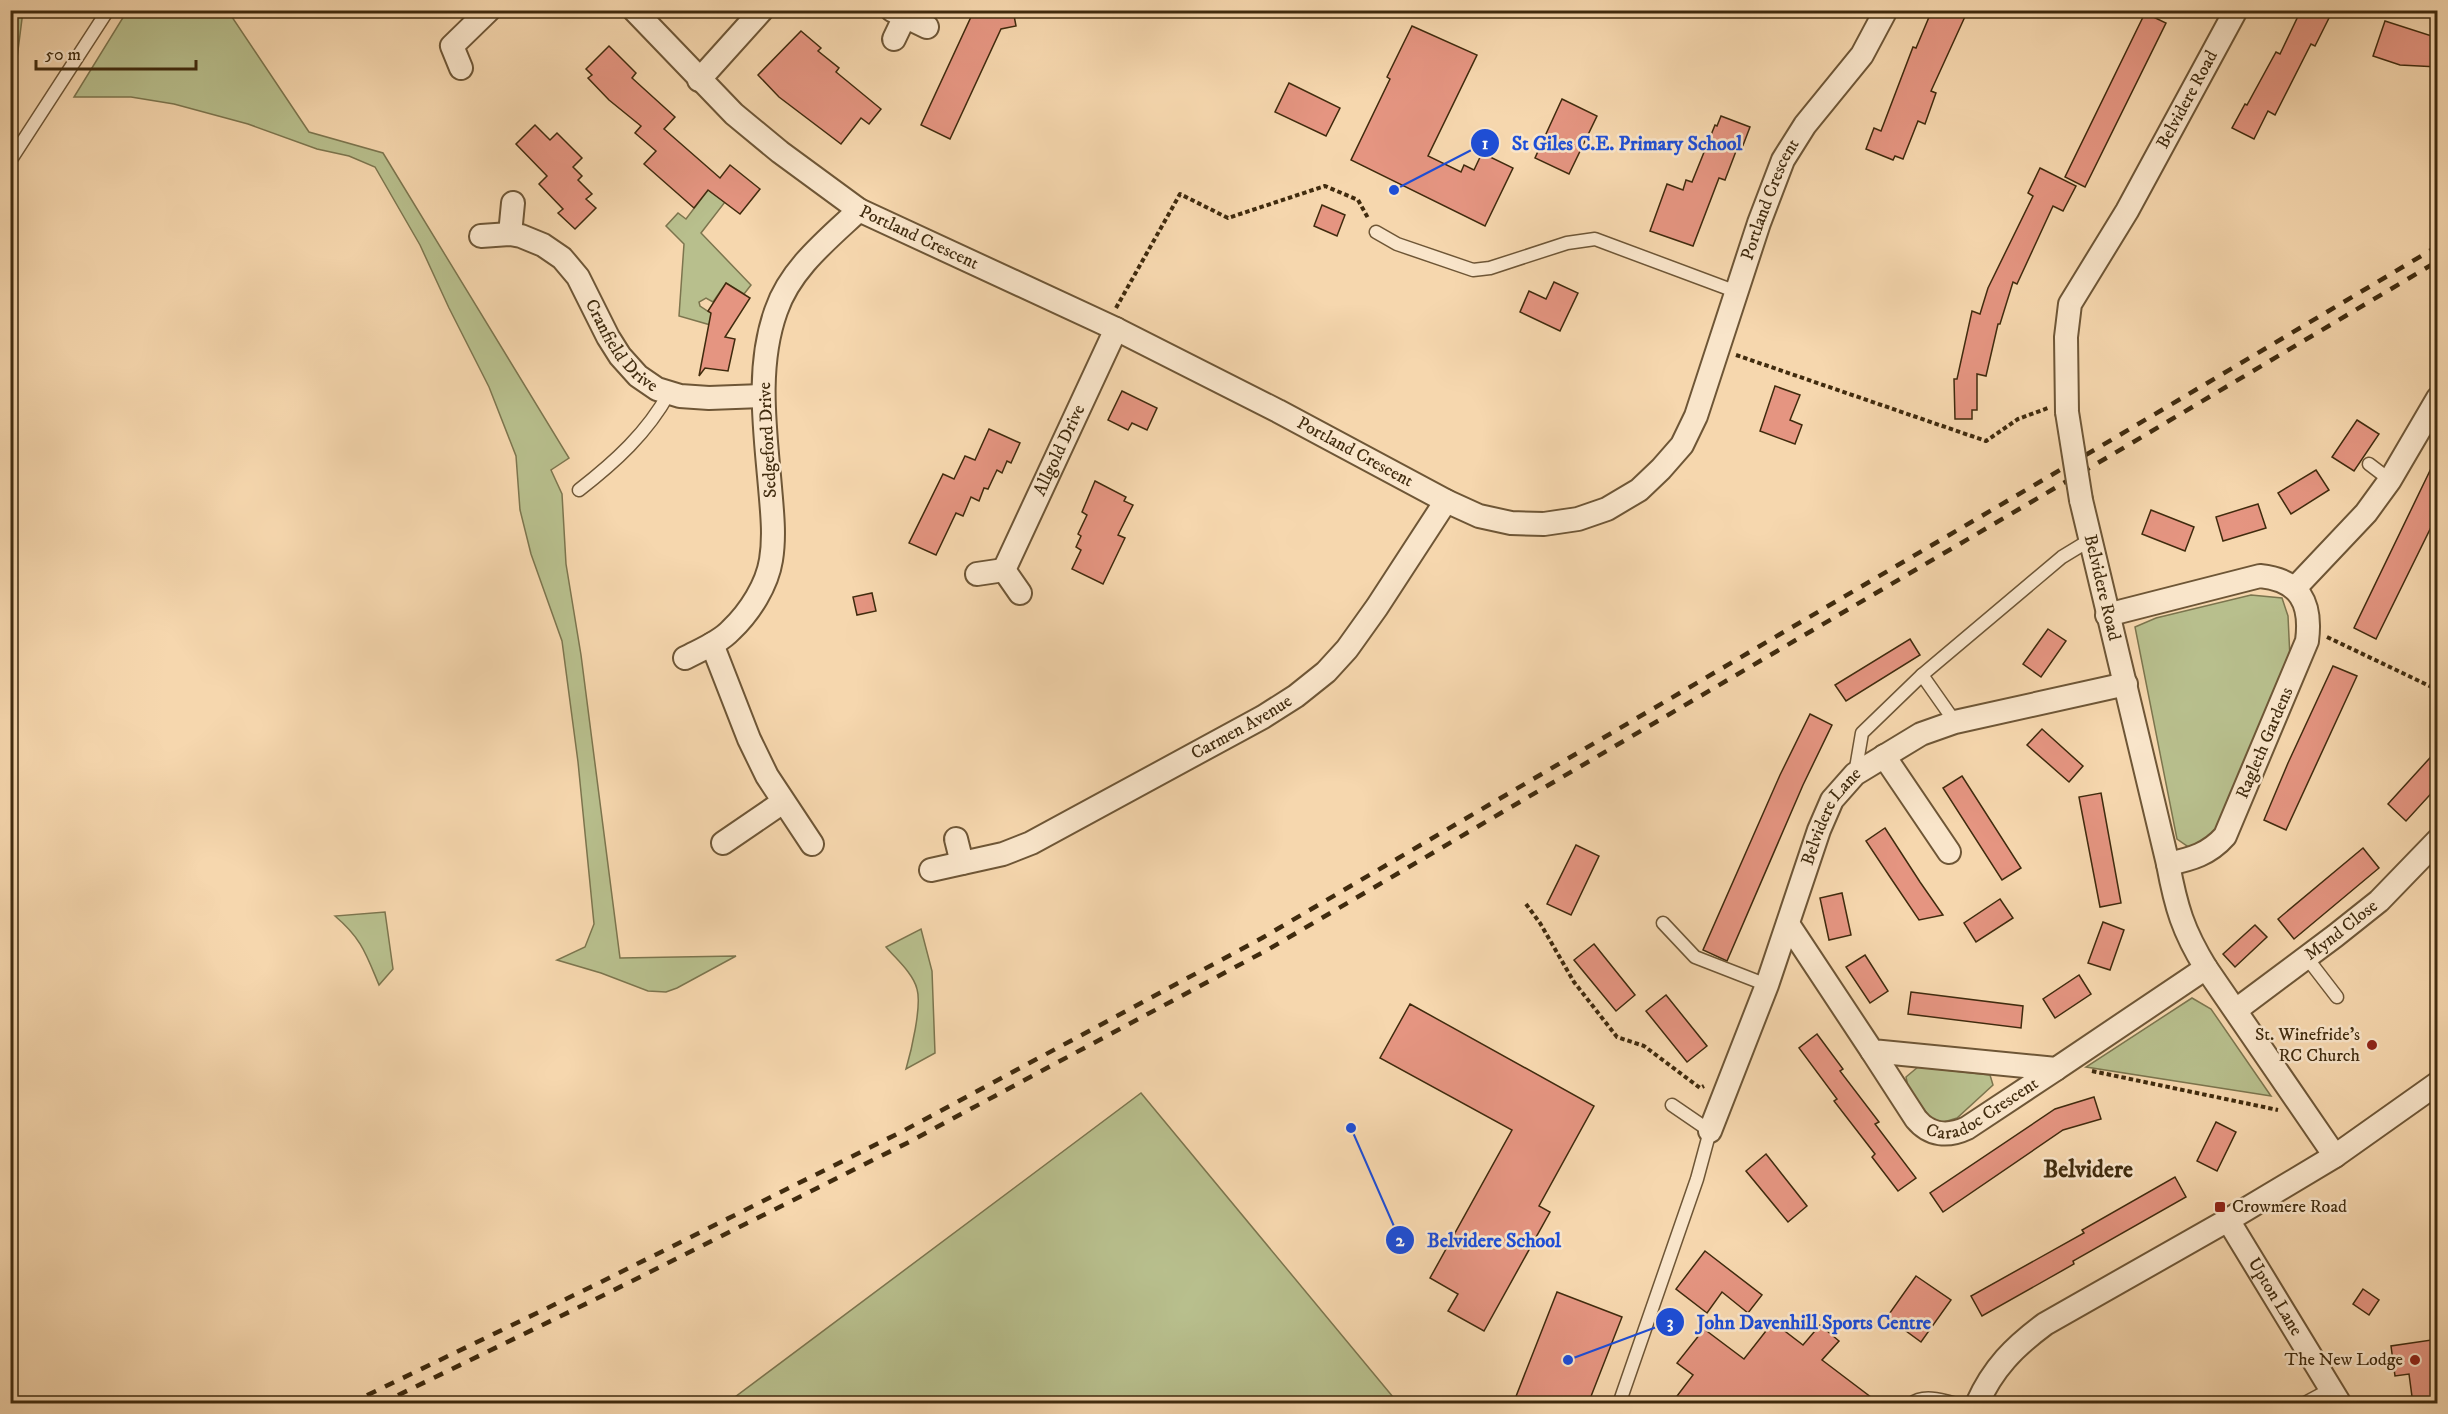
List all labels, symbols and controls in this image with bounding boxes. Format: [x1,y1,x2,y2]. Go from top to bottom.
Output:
scale bar [36,33,196,71]
text: 50 m [45,44,81,66]
street label: Belvidere Road [2152,47,2223,153]
callout: St Giles C.E. Primary School [1470,124,1755,162]
text: St Giles C.E. Primary School [1512,132,1743,157]
text: 1 [1482,133,1489,155]
street label: Portland Crescent [1737,135,1805,263]
street label: Portland Crescent [856,201,982,275]
street label: Cranfield Drive [580,296,662,397]
street label: Sedgeford Drive [754,382,782,498]
street label: Allgold Drive [1029,401,1090,499]
street label: Portland Crescent [1293,412,1417,492]
street label: Belvidere Road [2079,532,2125,643]
street label: Ragleth Gardens [2232,684,2298,802]
street label: Carmen Avenue [1187,690,1296,765]
street label: Belvidere Lane [1797,762,1865,868]
street label: Mynd Close [2301,895,2382,966]
place label: St. Winefride's RC Church [2255,1024,2361,1067]
marker: St. Winefride's RC Church [2365,1038,2379,1052]
street label: Caradoc Crescent [1922,1073,2043,1145]
district label: Belvidere [2043,1155,2133,1185]
place label: Crowmere Road [2232,1196,2347,1218]
marker: Crowmere Road [2213,1200,2227,1214]
callout: Belvidere School [1385,1221,1573,1259]
text: Belvidere School [1427,1229,1562,1254]
text: 2 [1396,1230,1406,1252]
street label: Upton Lane [2243,1254,2307,1340]
callout: John Davenhill Sports Centre [1655,1303,1943,1341]
text: John Davenhill Sports Centre [1695,1311,1932,1336]
text: 3 [1667,1312,1674,1334]
place label: The New Lodge [2285,1349,2403,1371]
marker: The New Lodge [2408,1353,2422,1367]

